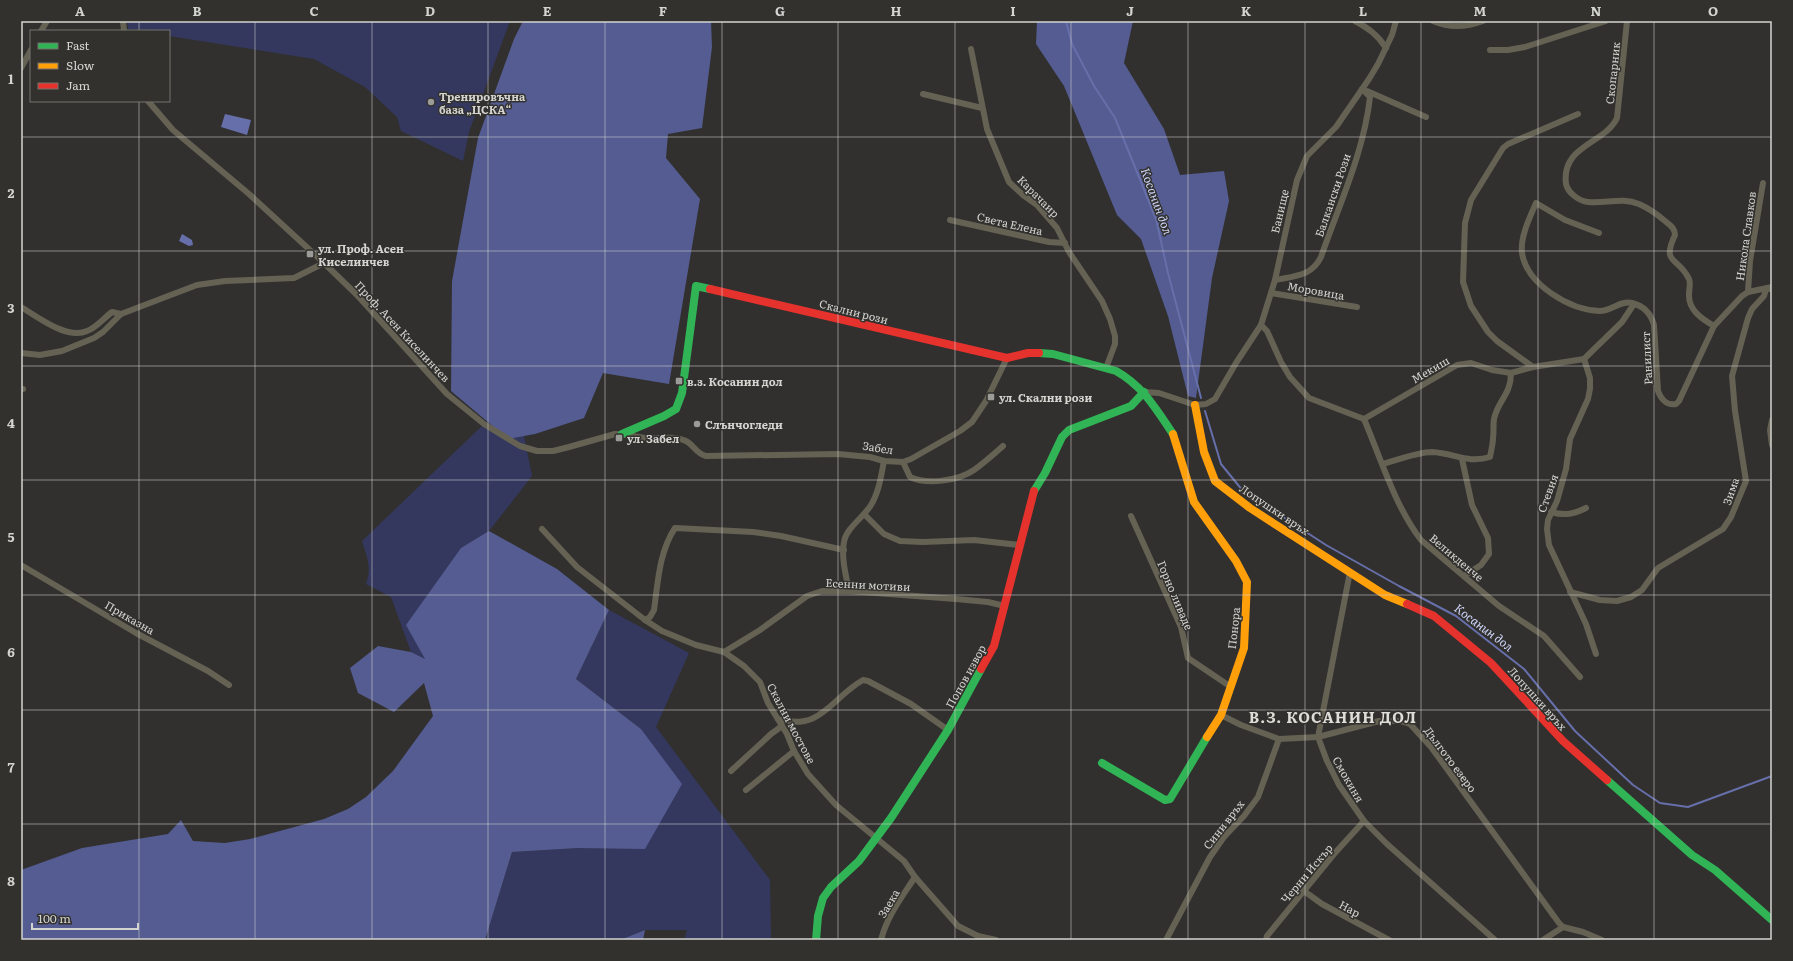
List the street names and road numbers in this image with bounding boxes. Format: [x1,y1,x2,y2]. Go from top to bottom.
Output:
street label: Скопарник [1601,41,1623,105]
street label: Балкански Рози [1310,151,1354,239]
street label: Карачаир [1014,171,1064,221]
street label: Банище [1266,187,1292,235]
street label: Никола Славков [1731,190,1759,282]
street label: Света Елена [976,208,1044,238]
street label: Проф. Асен Киселинчев [352,277,454,385]
street label: Моровица [1286,277,1346,303]
street label: Скални рози [818,295,890,327]
street label: Ранилист [1637,330,1655,385]
street label: Мекиш [1408,352,1452,386]
street label: Забел [861,437,895,457]
street label: Стевия [1533,471,1561,514]
street label: Зима [1718,475,1742,507]
street label: Лопушки връх [1237,480,1314,539]
street label: Великденче [1427,530,1488,585]
street label: Горно ливаде [1154,558,1198,632]
street label: Есенни мотиви [825,574,911,594]
street label: Приказна [102,596,158,638]
street label: Понора [1223,606,1243,650]
street label: Попов извор [941,641,989,711]
street label: Лопушки връх [1505,662,1572,734]
street label: Скални мостове [764,680,820,766]
street label: Дългото езеро [1421,723,1481,795]
street label: Смокиня [1329,753,1369,805]
street label: Сини връх [1199,795,1248,852]
street label: Черни Искър [1276,840,1336,906]
street label: Заека [873,886,903,920]
street label: Нар [1337,896,1364,920]

